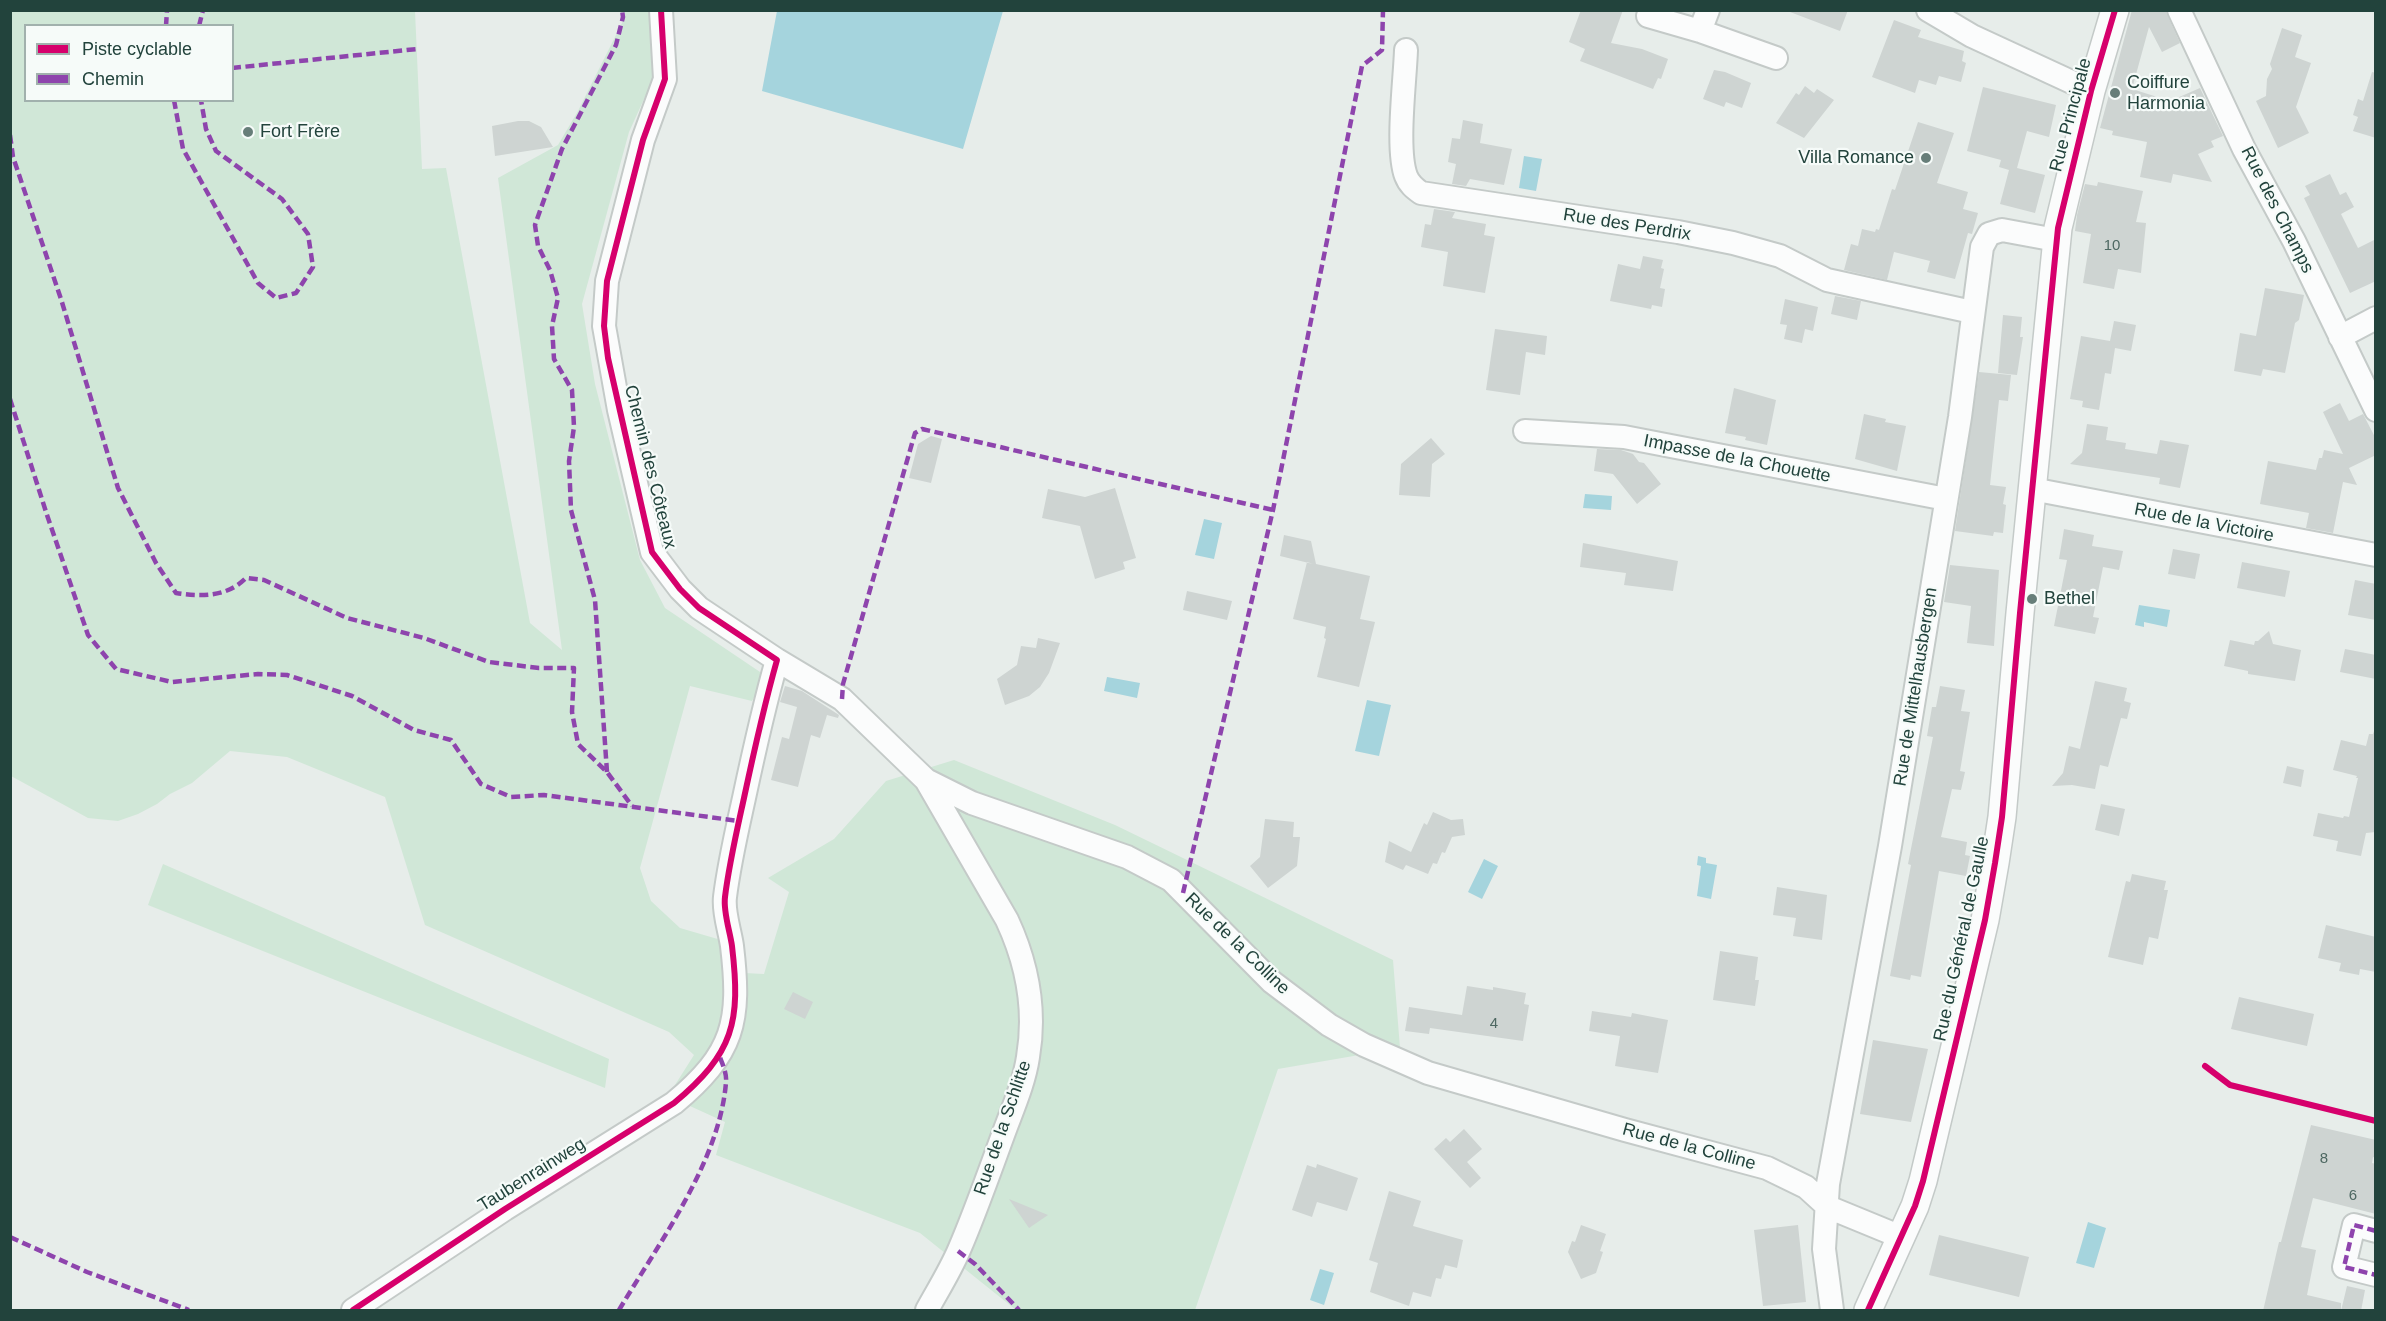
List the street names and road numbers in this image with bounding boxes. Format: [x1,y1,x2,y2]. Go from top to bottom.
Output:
street label: Rue Principale [2045,56,2097,174]
street label: Rue des Champs [2236,143,2318,277]
street label: Rue des Perdrix [1562,204,1692,246]
street label: Chemin des Côteaux [619,383,681,551]
street label: Impasse de la Chouette [1642,430,1832,488]
street label: Rue de la Victoire [2132,499,2276,547]
street label: Rue de Mittelhausbergen [1890,586,1942,788]
street label: Rue du Général de Gaulle [1930,834,1994,1044]
street label: Rue de la Colline [1180,889,1294,999]
street label: Rue de la Schlitte [970,1058,1036,1198]
street label: Rue de la Colline [1620,1119,1758,1175]
street label: Taubenrainweg [475,1133,589,1217]

